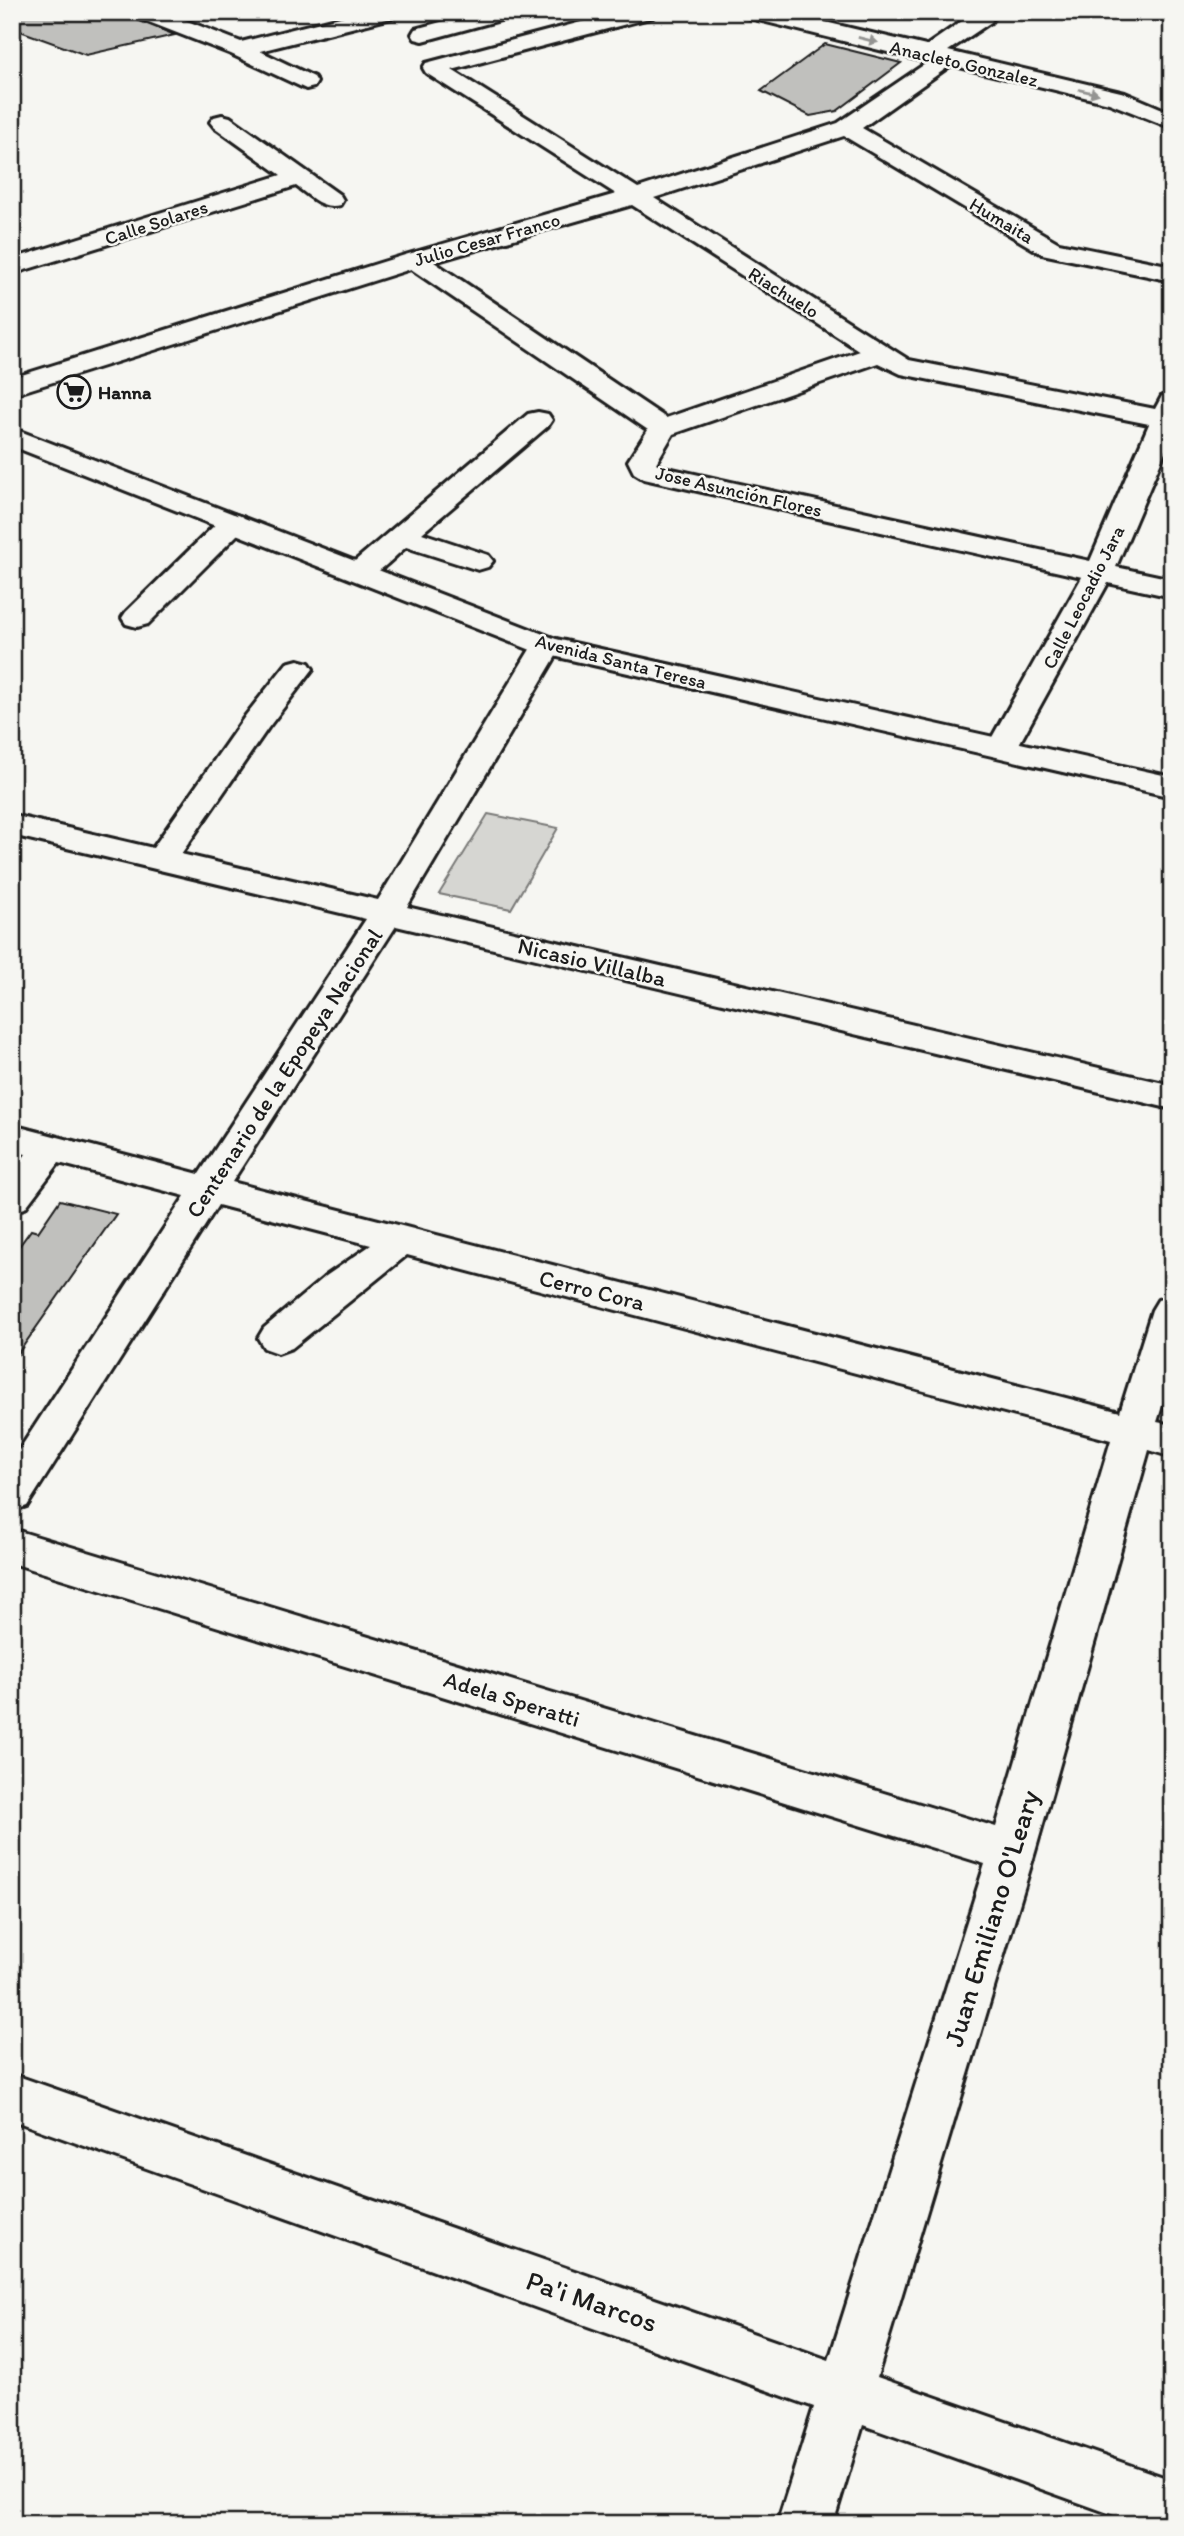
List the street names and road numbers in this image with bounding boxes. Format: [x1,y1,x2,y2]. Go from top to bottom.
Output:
street label: Anacleto Gonzalez [888,35,1040,92]
street label: Humaita [965,192,1038,249]
street label: Calle Solares [102,195,211,250]
street label: Julio Cesar Franco [412,208,563,271]
street label: Riachuelo [744,262,823,323]
street label: Jose Asunción Flores [653,461,824,522]
street label: Calle Leocadio Jara [1037,522,1130,673]
street label: Avenida Santa Teresa [533,629,709,694]
street label: Centenario de la Epopeya Nacional [180,923,388,1223]
street label: Nicasio Villalba [515,931,669,993]
street label: Cerro Cora [536,1263,648,1317]
street label: Adela Speratti [441,1665,583,1733]
street label: Juan Emiliano O'Leary [936,1786,1046,2050]
street label: Pa'i Marcos [522,2263,662,2339]

